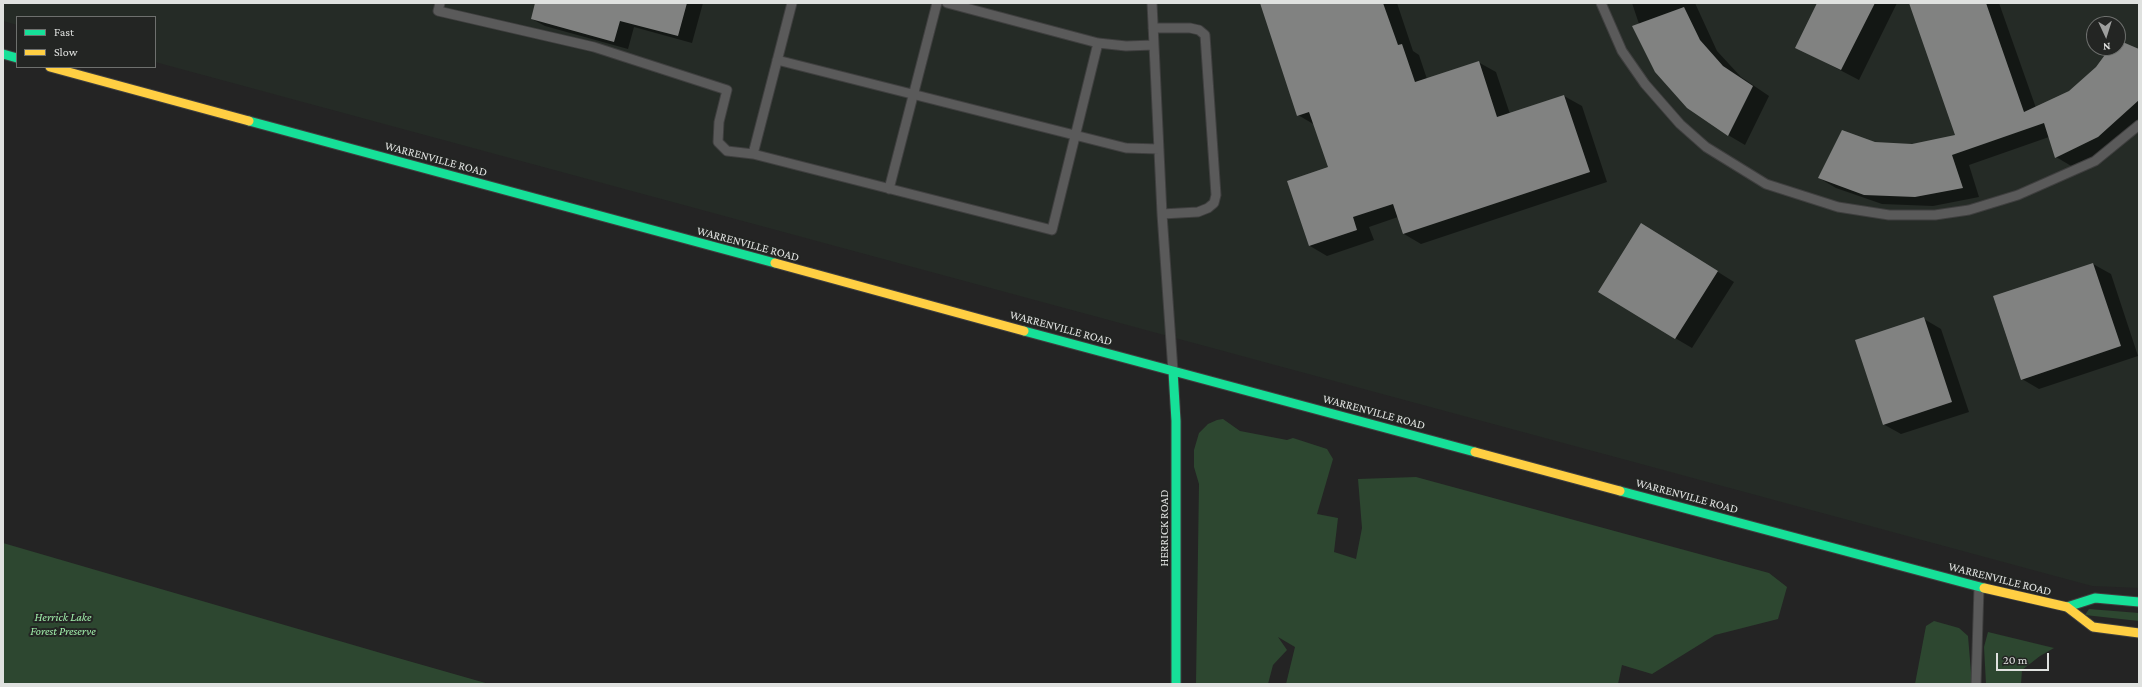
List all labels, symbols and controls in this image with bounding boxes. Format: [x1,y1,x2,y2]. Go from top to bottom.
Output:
legend [16,16,156,68]
north arrow [2086,16,2126,56]
text: Fast [54,25,74,39]
text: N [2103,41,2111,53]
text: Slow [54,45,78,59]
street label: WARRENVILLE ROAD [383,138,489,180]
street label: WARRENVILLE ROAD [695,223,801,265]
street label: WARRENVILLE ROAD [1008,307,1114,349]
street label: WARRENVILLE ROAD [1321,391,1427,433]
street label: WARRENVILLE ROAD [1634,475,1740,517]
street label: HERRICK ROAD [1157,490,1171,566]
street label: WARRENVILLE ROAD [1947,559,2053,599]
park label: Herrick Lake Forest Preserve [30,610,96,638]
scale bar [1998,645,2051,671]
text: 20 m [2003,653,2027,667]

